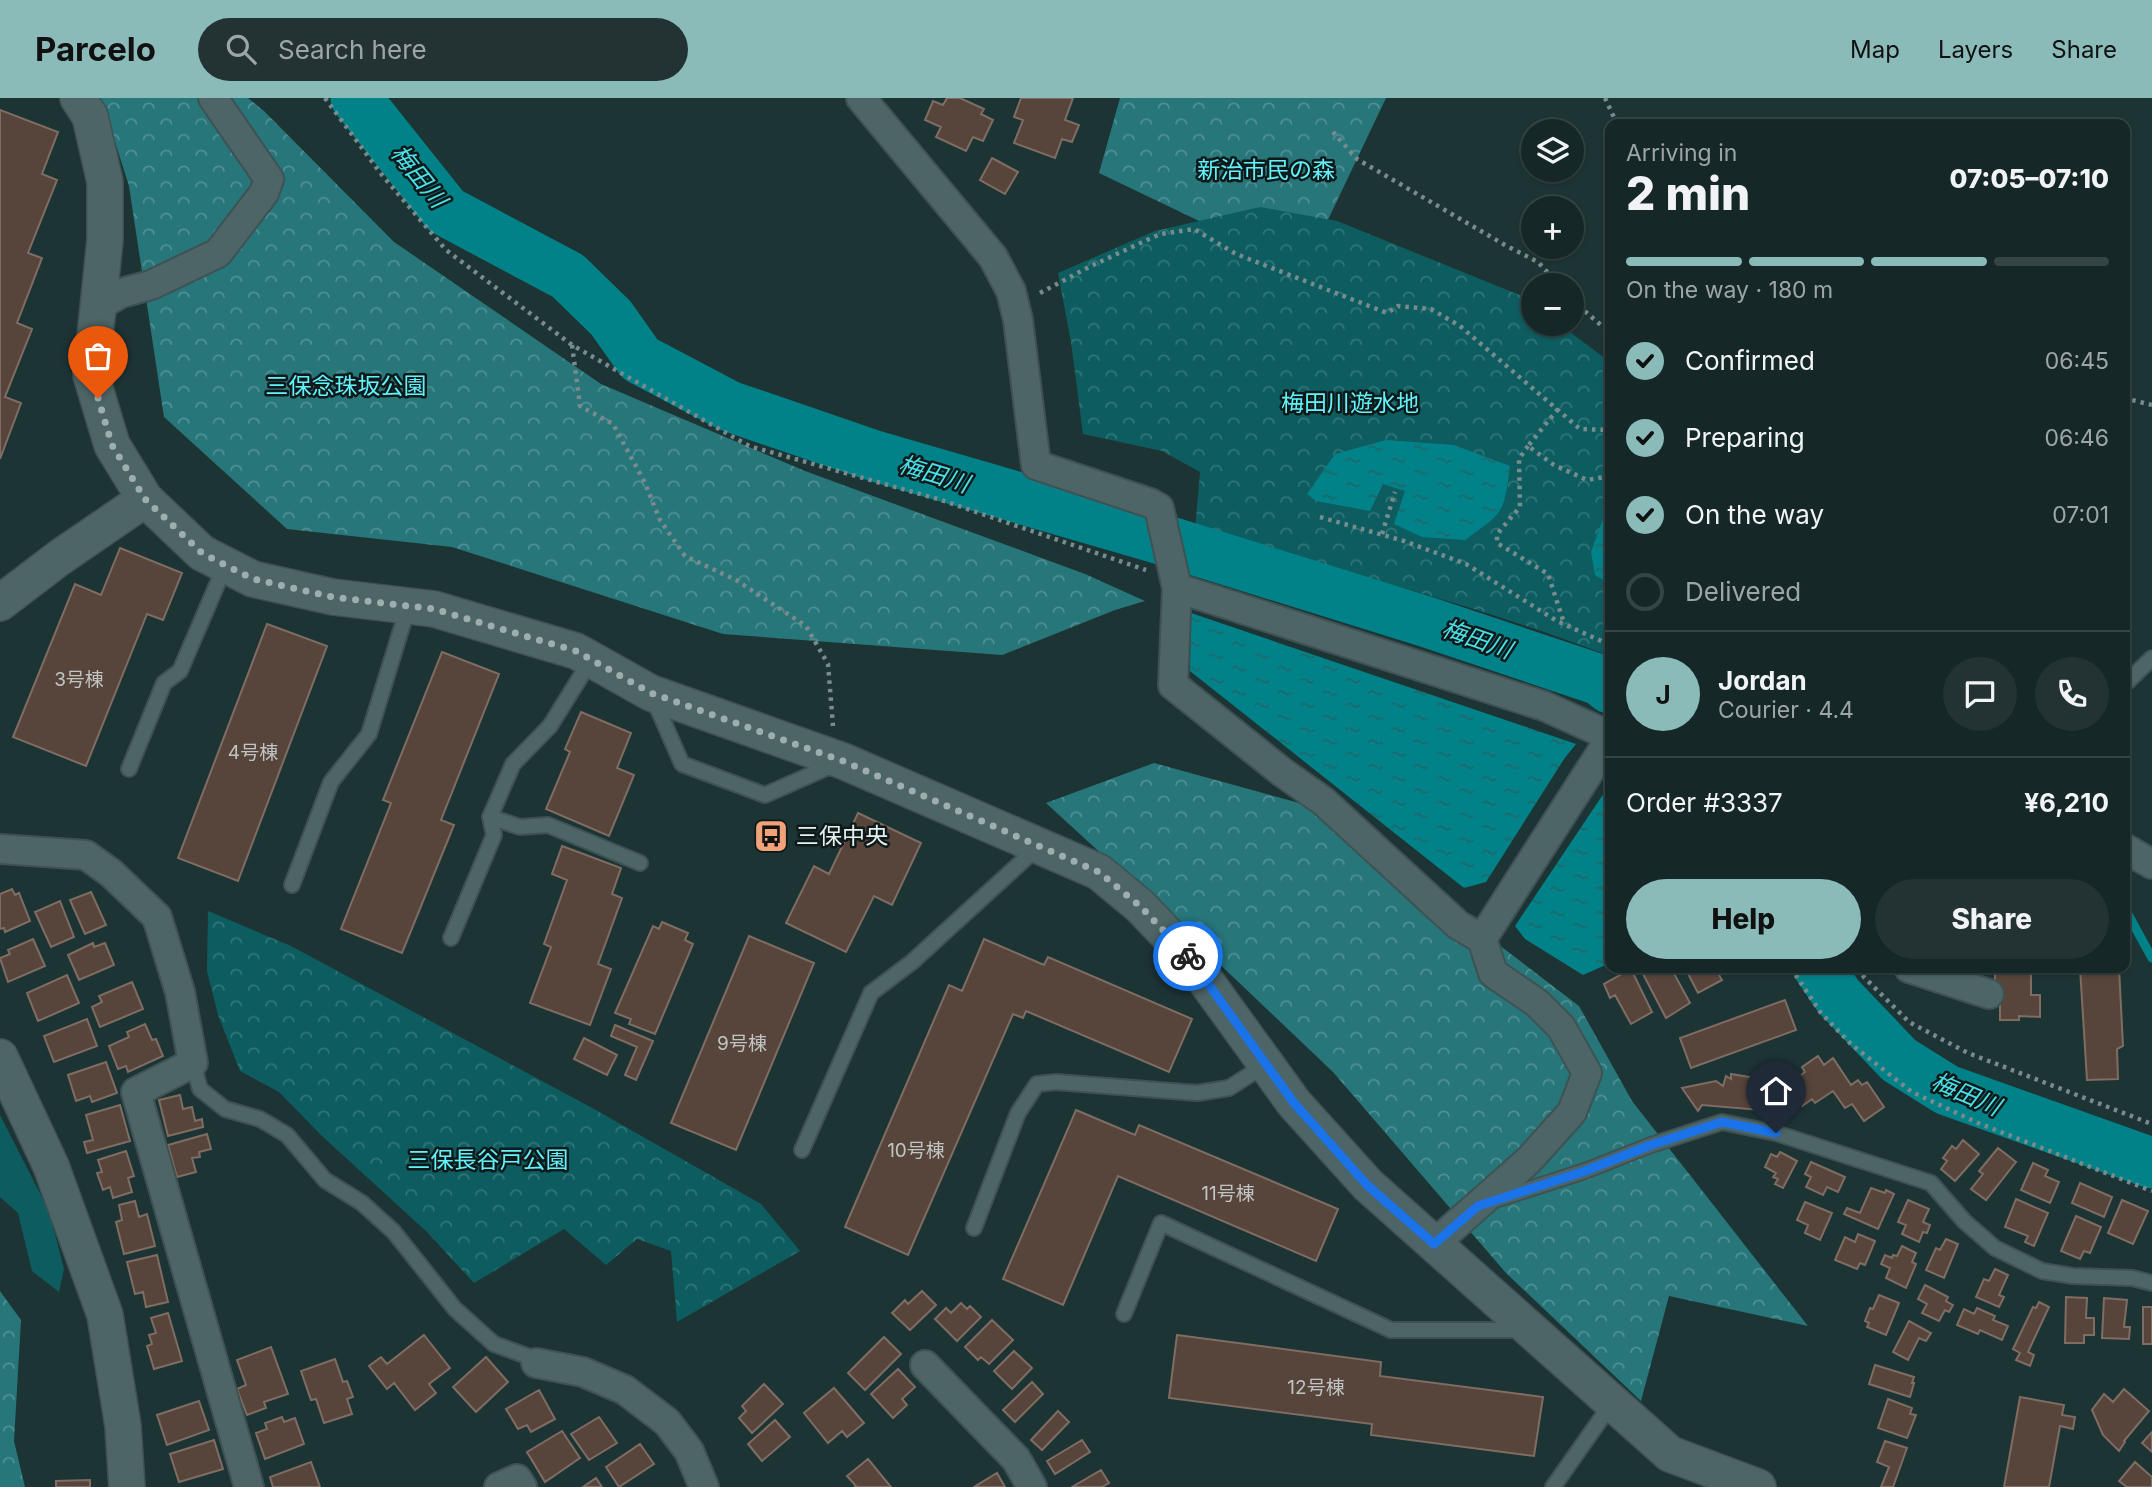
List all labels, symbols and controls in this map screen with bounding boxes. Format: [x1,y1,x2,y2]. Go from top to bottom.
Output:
search box [198,18,688,81]
text: Parcelo [35,29,156,69]
icon: search [222,30,260,68]
text: Search here [278,34,427,65]
text: Map [1850,35,1900,64]
text: Layers [1938,35,2013,64]
text: Share [2051,35,2117,64]
map controls [1521,119,1584,336]
button: layers [1521,119,1584,182]
water label: 梅田川 [385,139,455,215]
text: Arriving in [1626,139,1737,167]
park label: 新治市民の森 [1197,156,1335,184]
text: 07:05–07:10 [1949,163,2109,194]
text: 2 min [1626,165,1750,221]
button: + [1521,196,1584,259]
button: − [1521,273,1584,336]
text: On the way · 180 m [1626,276,1833,304]
pin [68,326,128,398]
icon: bag [79,337,117,375]
icon: check [1626,342,1664,380]
text: Confirmed [1685,345,1815,376]
text: 06:45 [2045,347,2109,375]
park label: 三保念珠坂公園 [266,372,427,400]
park label: 梅田川遊水地 [1281,389,1419,417]
icon: check [1626,419,1664,457]
text: Preparing [1685,422,1805,453]
text: 06:46 [2044,424,2109,452]
water label: 梅田川 [895,450,976,499]
icon: check [1626,496,1664,534]
text: On the way [1685,499,1824,530]
text: 07:01 [2052,501,2109,529]
text: Delivered [1685,576,1801,607]
water label: 梅田川 [1438,614,1519,665]
button: chat [1943,657,2017,731]
button: phone [2035,657,2109,731]
text: Jordan [1718,665,1807,696]
house number: 3号棟 [54,668,104,691]
text: J [1655,679,1671,710]
text: Courier · 4.4 [1718,696,1854,724]
house number: 4号棟 [228,741,278,764]
text: Order #3337 [1626,787,1783,818]
text: ¥6,210 [2024,787,2109,818]
bus stop icon: 三保中央 [752,817,790,855]
place label: 三保中央 [796,822,888,850]
button: Help [1626,879,1861,959]
button: Share [1875,879,2109,959]
courier [1153,921,1223,991]
icon: bike [1169,937,1207,975]
house number: 9号棟 [717,1032,767,1055]
pin [1746,1061,1806,1133]
water label: 梅田川 [1927,1067,2008,1123]
icon: home [1757,1072,1795,1110]
house number: 10号棟 [887,1139,945,1162]
park label: 三保長谷戸公園 [408,1146,569,1174]
house number: 11号棟 [1201,1182,1255,1205]
house number: 12号棟 [1287,1376,1345,1399]

